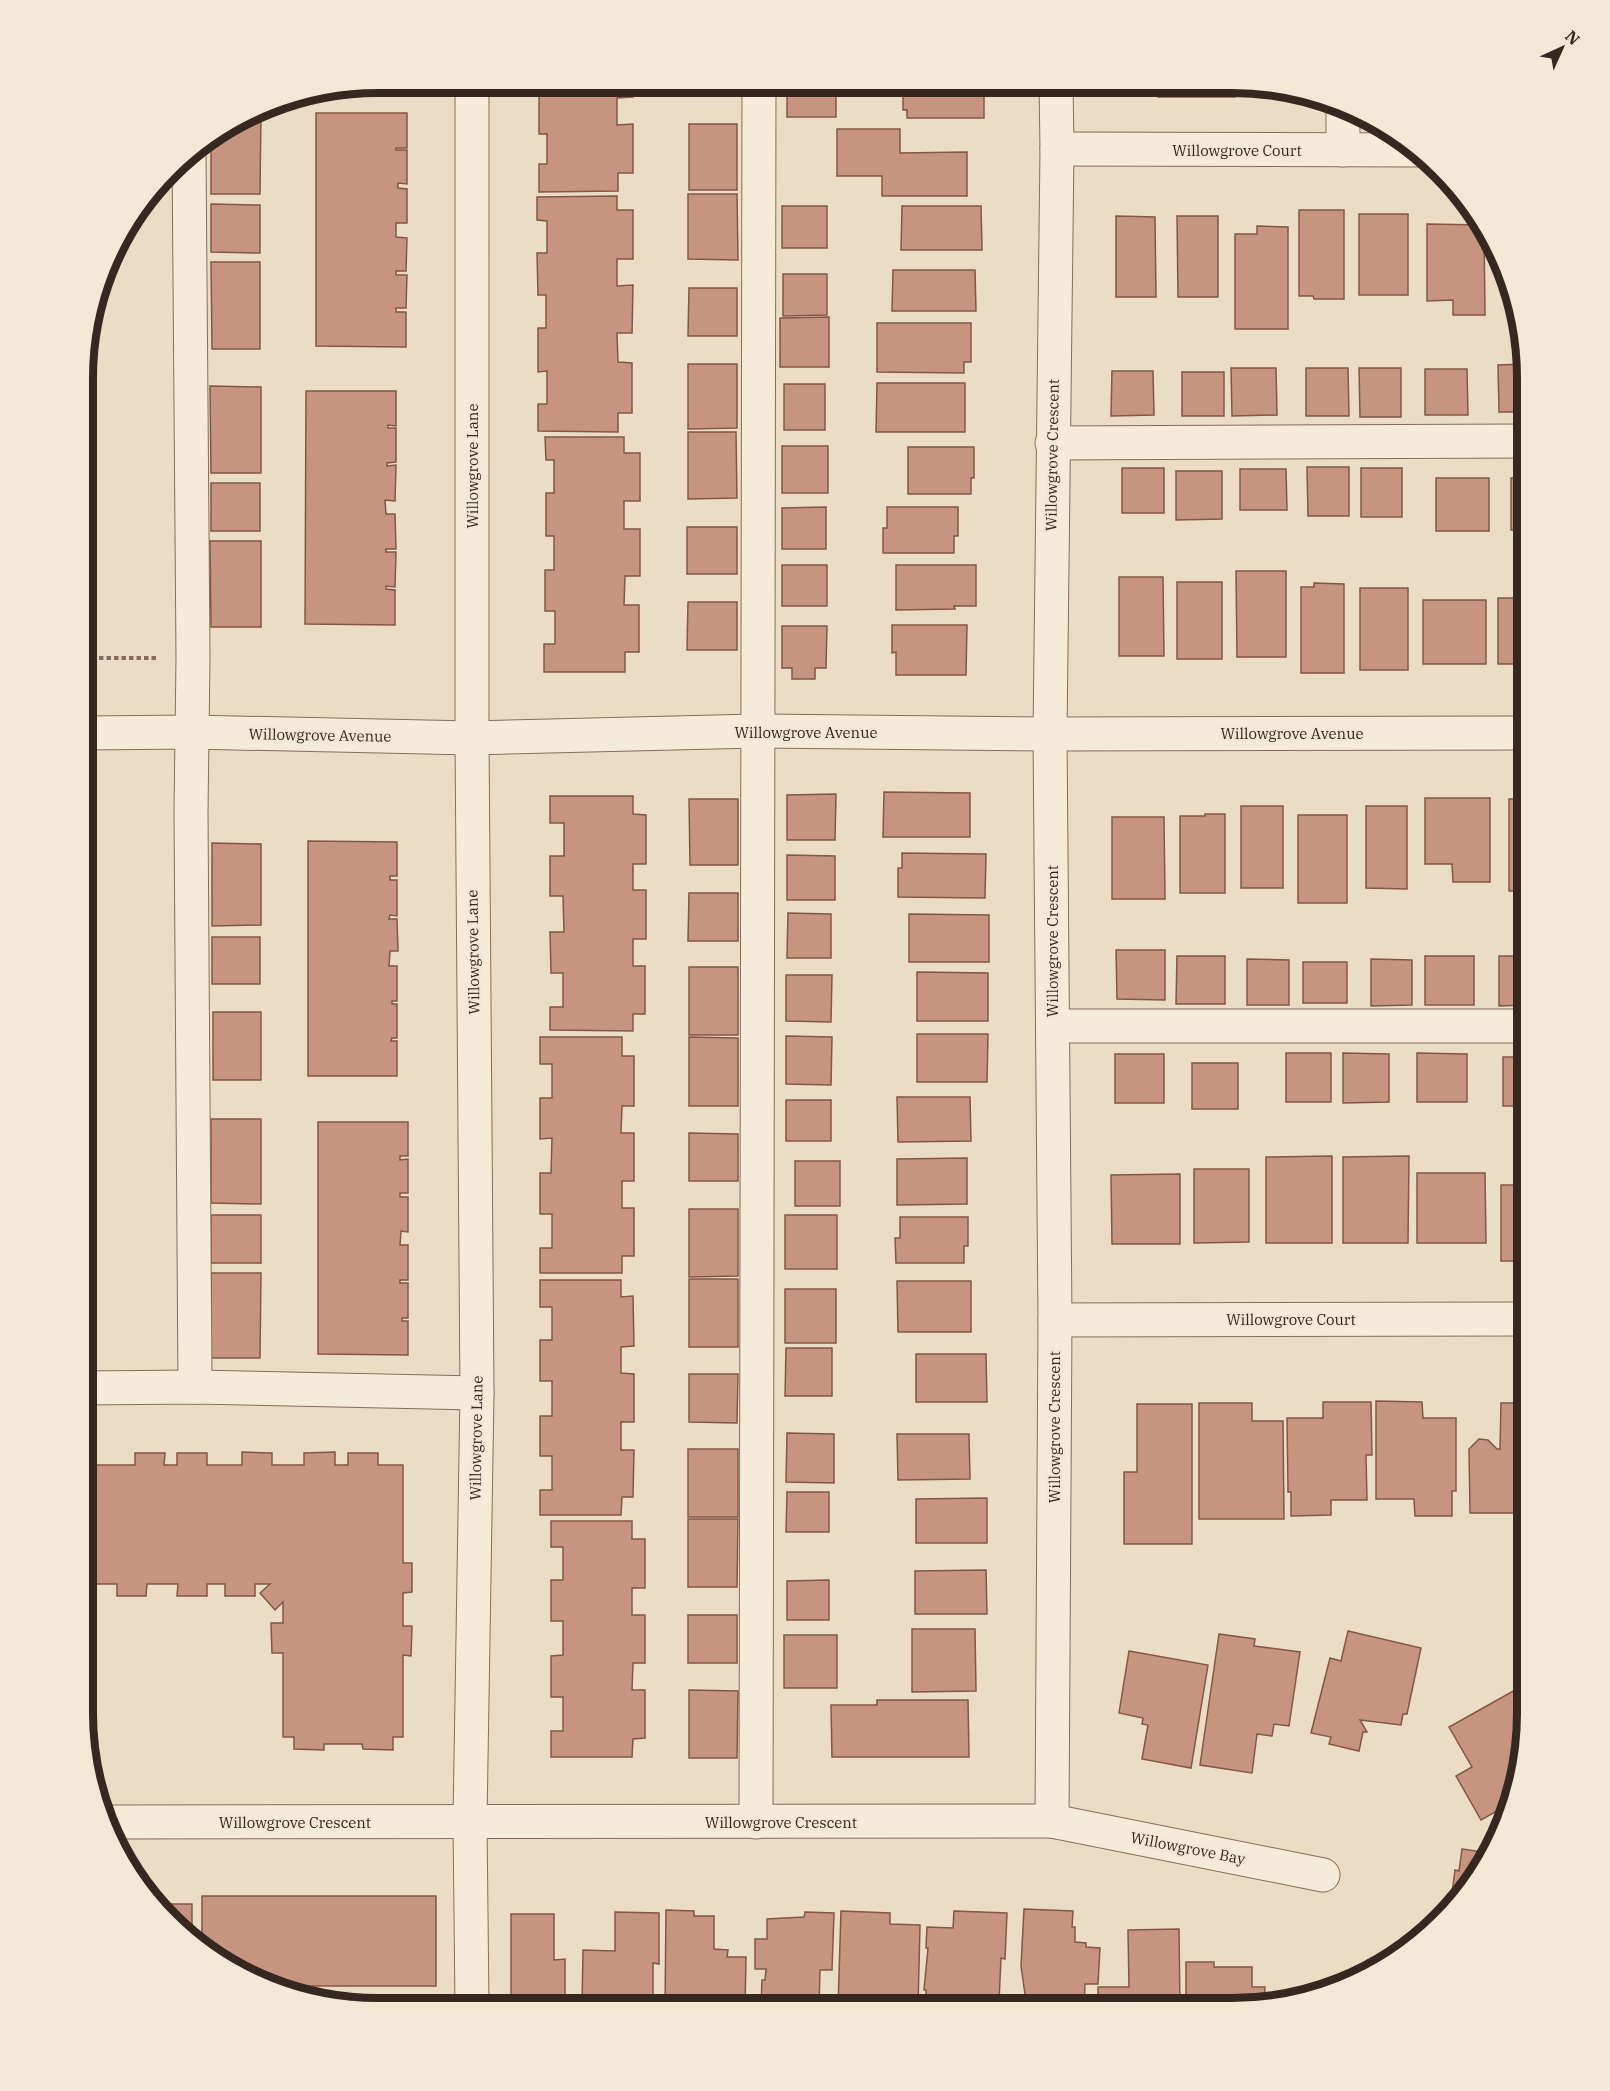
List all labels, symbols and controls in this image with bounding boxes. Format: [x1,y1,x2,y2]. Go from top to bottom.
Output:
north arrow [1532,18,1592,78]
text: N [1561,26,1584,49]
street label: Willowgrove Court [1172,141,1302,160]
street label: Willowgrove Crescent [1041,379,1063,531]
street label: Willowgrove Lane [463,404,482,529]
street label: Willowgrove Avenue [735,723,878,742]
street label: Willowgrove Avenue [248,724,392,746]
street label: Willowgrove Avenue [1221,724,1364,743]
street label: Willowgrove Crescent [1043,865,1062,1017]
street label: Willowgrove Lane [462,889,484,1015]
street label: Willowgrove Court [1226,1310,1356,1329]
street label: Willowgrove Crescent [1045,1351,1064,1503]
street label: Willowgrove Lane [465,1375,487,1501]
street label: Willowgrove Crescent [219,1813,371,1832]
street label: Willowgrove Crescent [705,1813,857,1832]
street label: Willowgrove Bay [1129,1828,1247,1868]

